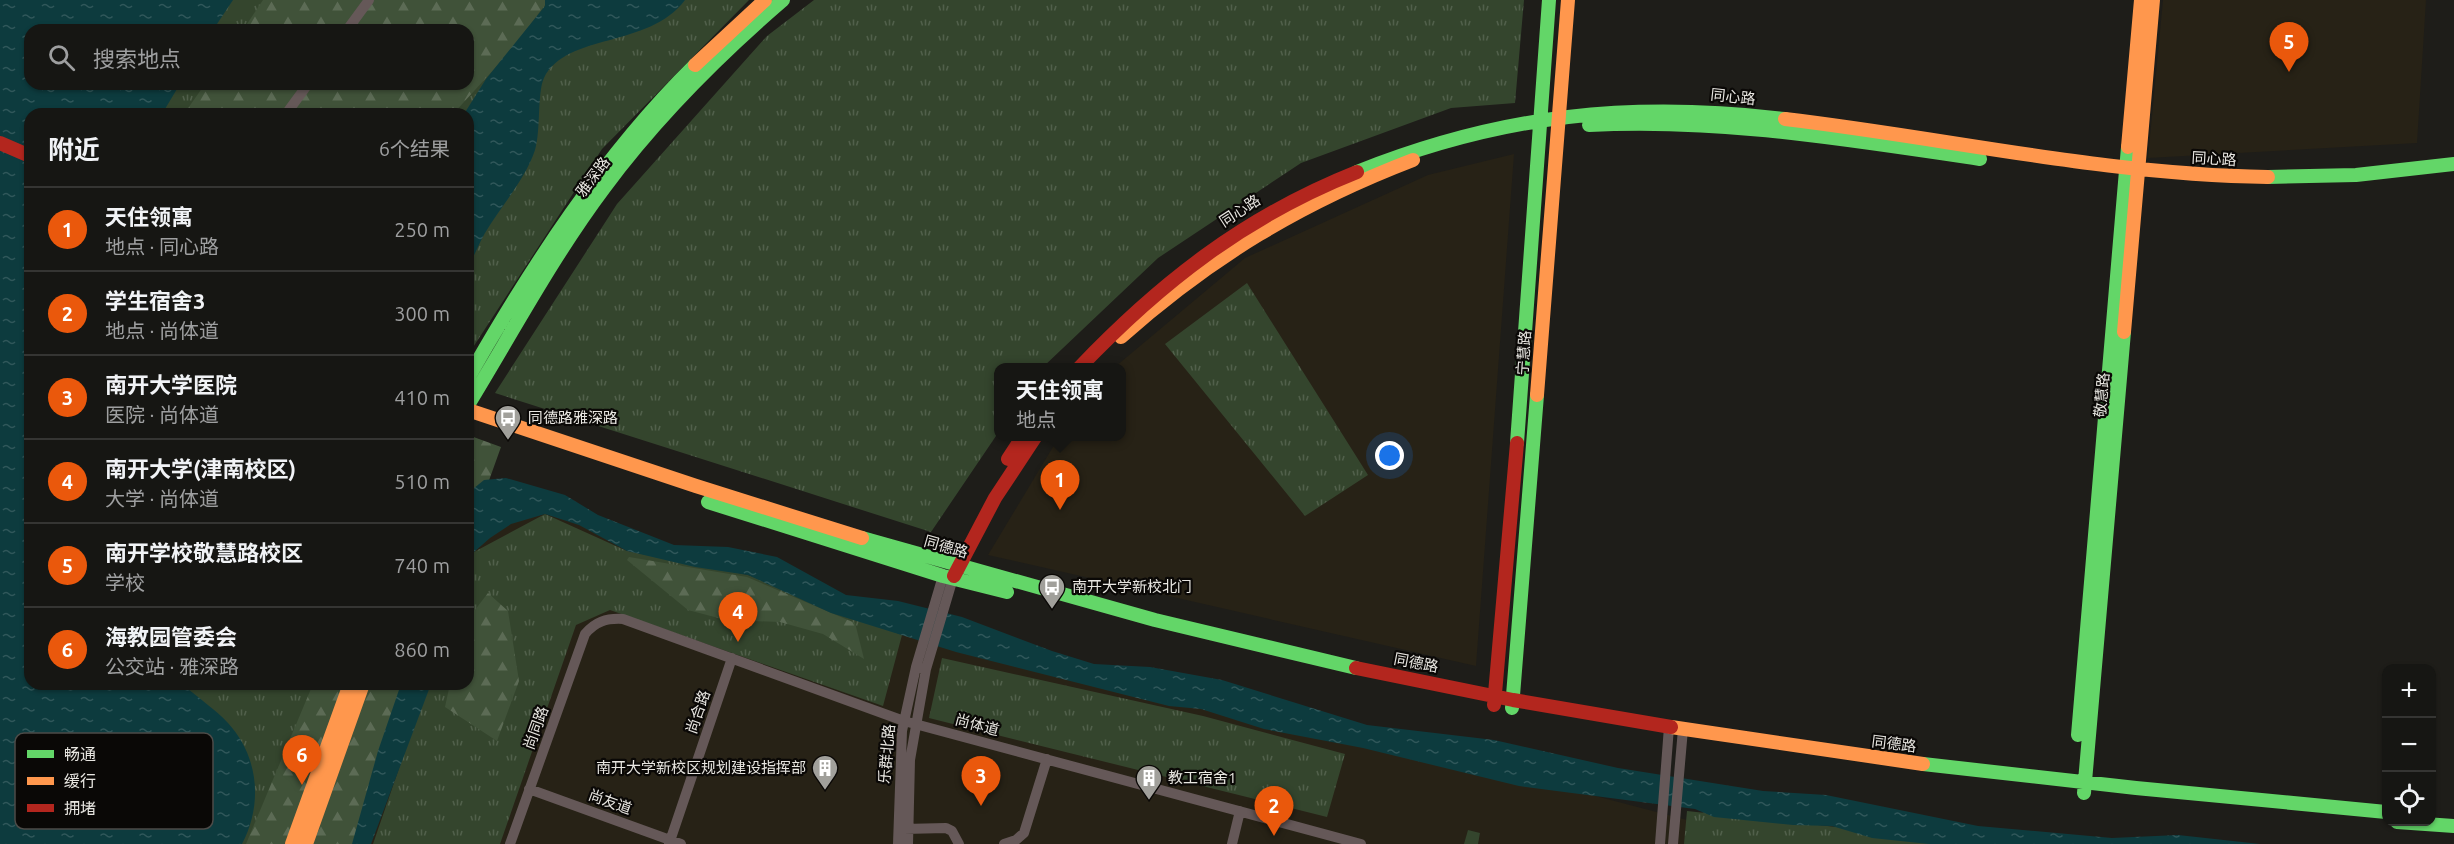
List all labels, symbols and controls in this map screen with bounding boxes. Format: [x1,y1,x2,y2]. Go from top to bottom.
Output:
pin: 5 [2270,22,2308,72]
search box [24,24,474,90]
icon: search [45,41,78,74]
text: 搜索地点 [93,46,181,71]
street label: 同心路 [1710,86,1756,107]
text: 附近 [48,135,100,164]
text: 6个结果 [379,137,450,160]
street label: 同心路 [2191,149,2237,168]
street label: 雅深路 [572,154,613,200]
street label: 同心路 [1216,191,1263,230]
text: 天住领寓 [105,204,193,229]
text: 1 [62,218,73,241]
text: 250 m [394,218,450,241]
text: 地点 · 同心路 [105,235,219,258]
text: 学生宿舍3 [105,288,205,313]
text: 2 [62,302,73,325]
text: 300 m [394,302,450,325]
text: 地点 · 尚体道 [105,319,219,342]
street label: 宁慧路 [1513,330,1534,376]
popup [994,363,1126,441]
text: 南开大学医院 [105,372,237,397]
street label: 敬慧路 [2091,372,2112,418]
text: 天住领寓 [1016,377,1104,402]
text: 3 [62,386,73,409]
text: 410 m [394,386,450,409]
text: 医院 · 尚体道 [105,403,219,426]
bus stop icon: 同德路雅深路 [493,403,523,441]
text: 地点 [1016,408,1056,431]
place label: 同德路雅深路 [528,409,618,426]
your location [1375,441,1404,470]
text: 南开大学(津南校区) [105,456,296,481]
pin: 1 [1040,460,1080,510]
text: 4 [62,470,73,493]
text: 510 m [394,470,450,493]
text: 大学 · 尚体道 [105,487,219,510]
street label: 同德路 [922,532,970,561]
text: 南开学校敬慧路校区 [105,540,303,565]
text: 5 [62,554,73,577]
text: 740 m [394,554,450,577]
text: 学校 [105,571,145,594]
bus stop icon: 南开大学新校北门 [1037,572,1067,610]
place label: 南开大学新校北门 [1072,578,1192,595]
pin: 4 [718,592,758,642]
text: 海教园管委会 [105,624,237,649]
text: 6 [62,638,73,661]
text: 860 m [394,638,450,661]
street label: 同德路 [1392,650,1440,675]
text: 公交站 · 雅深路 [105,655,239,678]
map controls [2382,664,2436,826]
button: + [2382,664,2436,718]
street label: 尚合路 [682,688,713,736]
street label: 尚同路 [520,704,551,752]
street label: 尚体道 [953,710,1001,739]
button: − [2382,718,2436,772]
street label: 乐群北路 [875,723,898,785]
street label: 同德路 [1871,732,1917,755]
legend [15,733,213,829]
pin: 6 [282,736,322,785]
text: 畅通 [64,745,96,763]
building icon: 南开大学新校区规划建设指挥部 [810,753,840,791]
pin: 3 [962,756,1000,806]
place label: 南开大学新校区规划建设指挥部 [596,759,806,776]
building icon: 教工宿舍1 [1134,763,1164,801]
place label: 教工宿舍1 [1168,769,1236,786]
text: 缓行 [64,772,96,790]
button: locate [2382,772,2436,826]
street label: 尚友道 [586,786,634,817]
pin: 2 [1254,786,1294,836]
text: 拥堵 [64,799,96,817]

